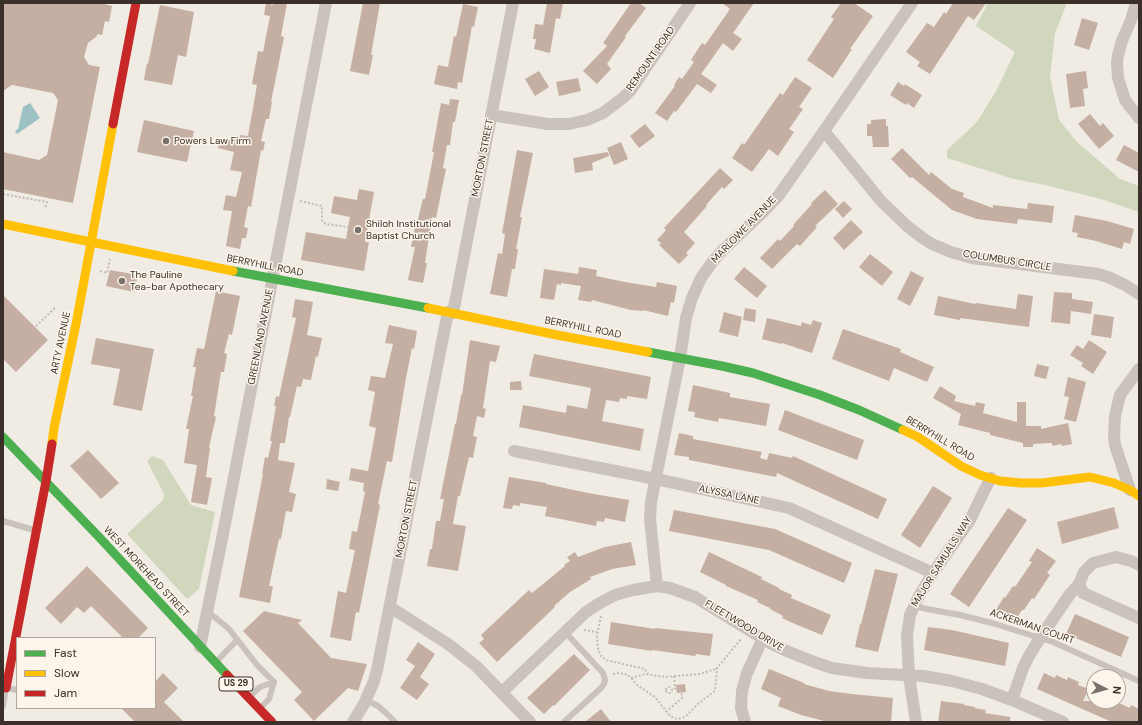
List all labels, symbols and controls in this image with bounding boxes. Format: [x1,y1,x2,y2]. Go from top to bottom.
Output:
street label: REMOUNT ROAD [624,24,678,94]
street label: MORTON STREET [470,118,496,198]
place label: Powers Law Firm [174,135,251,147]
marker: Powers Law Firm [161,136,171,146]
street label: MARLOWE AVENUE [709,194,779,266]
place label: Shiloh Institutional Baptist Church [366,218,451,242]
marker: Shiloh Institutional Baptist Church [353,225,363,235]
street label: COLUMBUS CIRCLE [962,248,1052,274]
street label: BERRYHILL ROAD [226,253,304,279]
place label: The Pauline Tea-bar Apothecary [130,269,224,292]
marker: The Pauline Tea-bar Apothecary [117,276,127,286]
street label: GREENLAND AVENUE [246,288,276,386]
street label: ARTY AVENUE [49,311,73,375]
street label: BERRYHILL ROAD [544,315,622,341]
street label: BERRYHILL ROAD [903,414,977,464]
street label: MORTON STREET [394,479,420,559]
street label: ALYSSA LANE [698,483,760,507]
street label: MAJOR SAMUALS WAY [909,515,975,609]
street label: WEST MOREHEAD STREET [101,524,191,620]
street label: FLEETWOOD DRIVE [703,598,785,654]
street label: ACKERMAN COURT [988,607,1076,647]
legend [16,637,156,709]
text: Fast [54,645,77,661]
text: Slow [54,665,80,681]
north arrow [1086,669,1126,709]
road number: US 29 [219,677,253,691]
text: Jam [54,685,77,701]
text: N [1110,685,1124,695]

